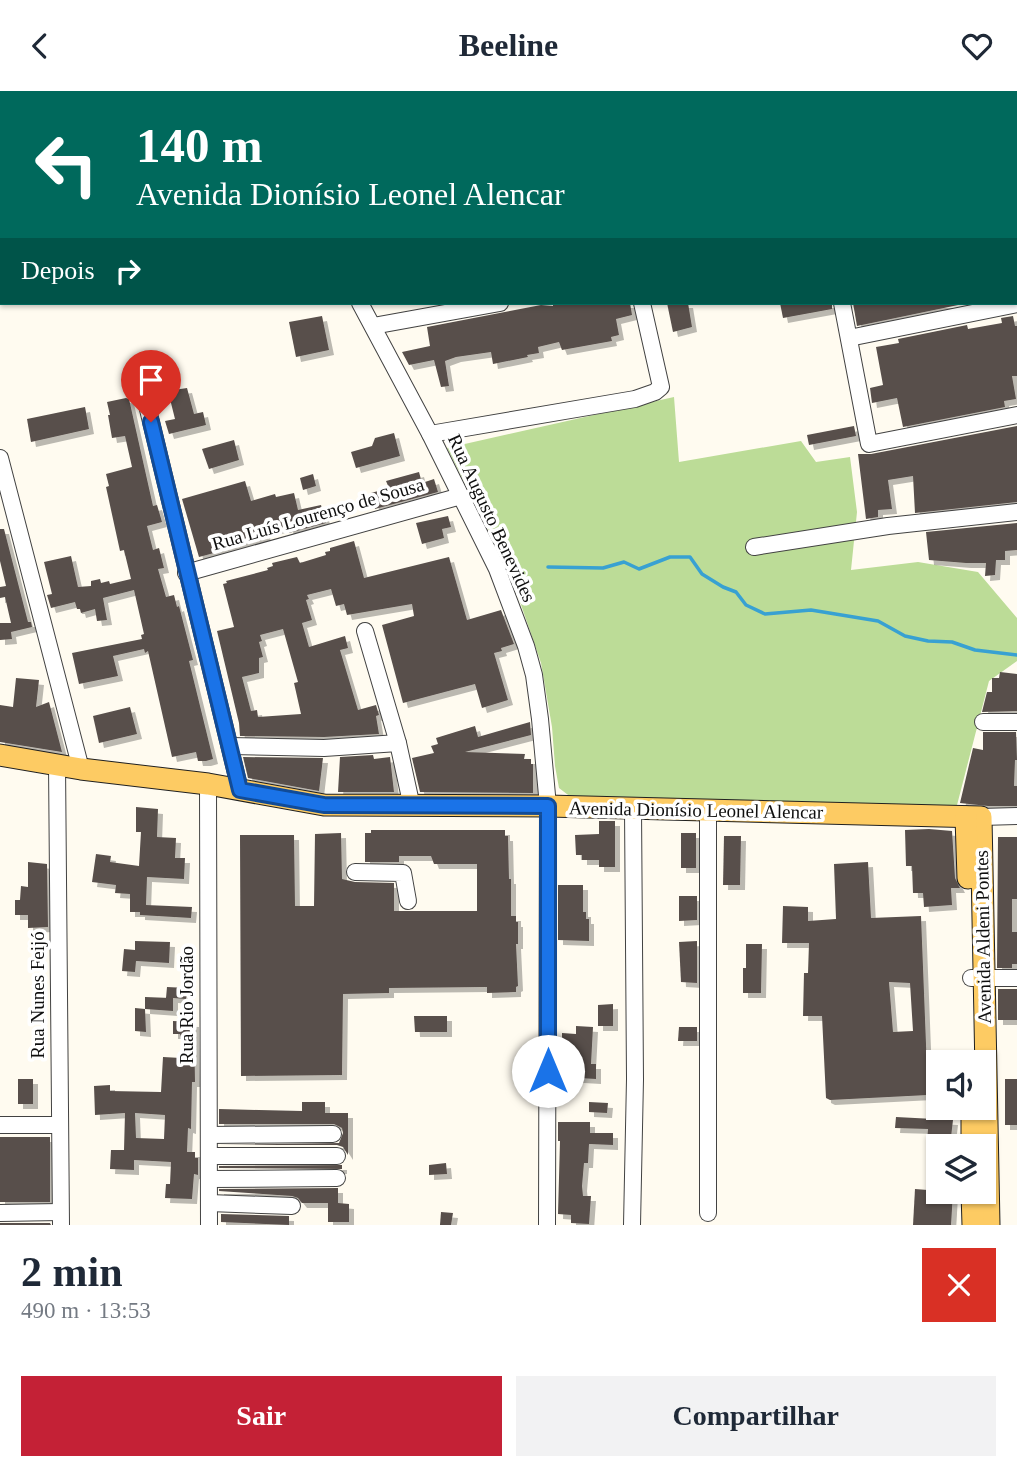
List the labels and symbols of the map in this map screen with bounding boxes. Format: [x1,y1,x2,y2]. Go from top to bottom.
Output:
pin [121,350,181,422]
street label: Rua Augusto Benevides [444,431,540,605]
street label: Rua Luís Lourenço de Sousa [210,473,427,554]
street label: Avenida Dionísio Leonel Alencar [569,797,824,823]
street label: Avenida Aldeni Pontes [971,850,995,1024]
street label: Rua Nunes Feijó [27,931,48,1059]
street label: Rua Rio Jordão [176,946,197,1064]
position arrow [511,1034,585,1108]

